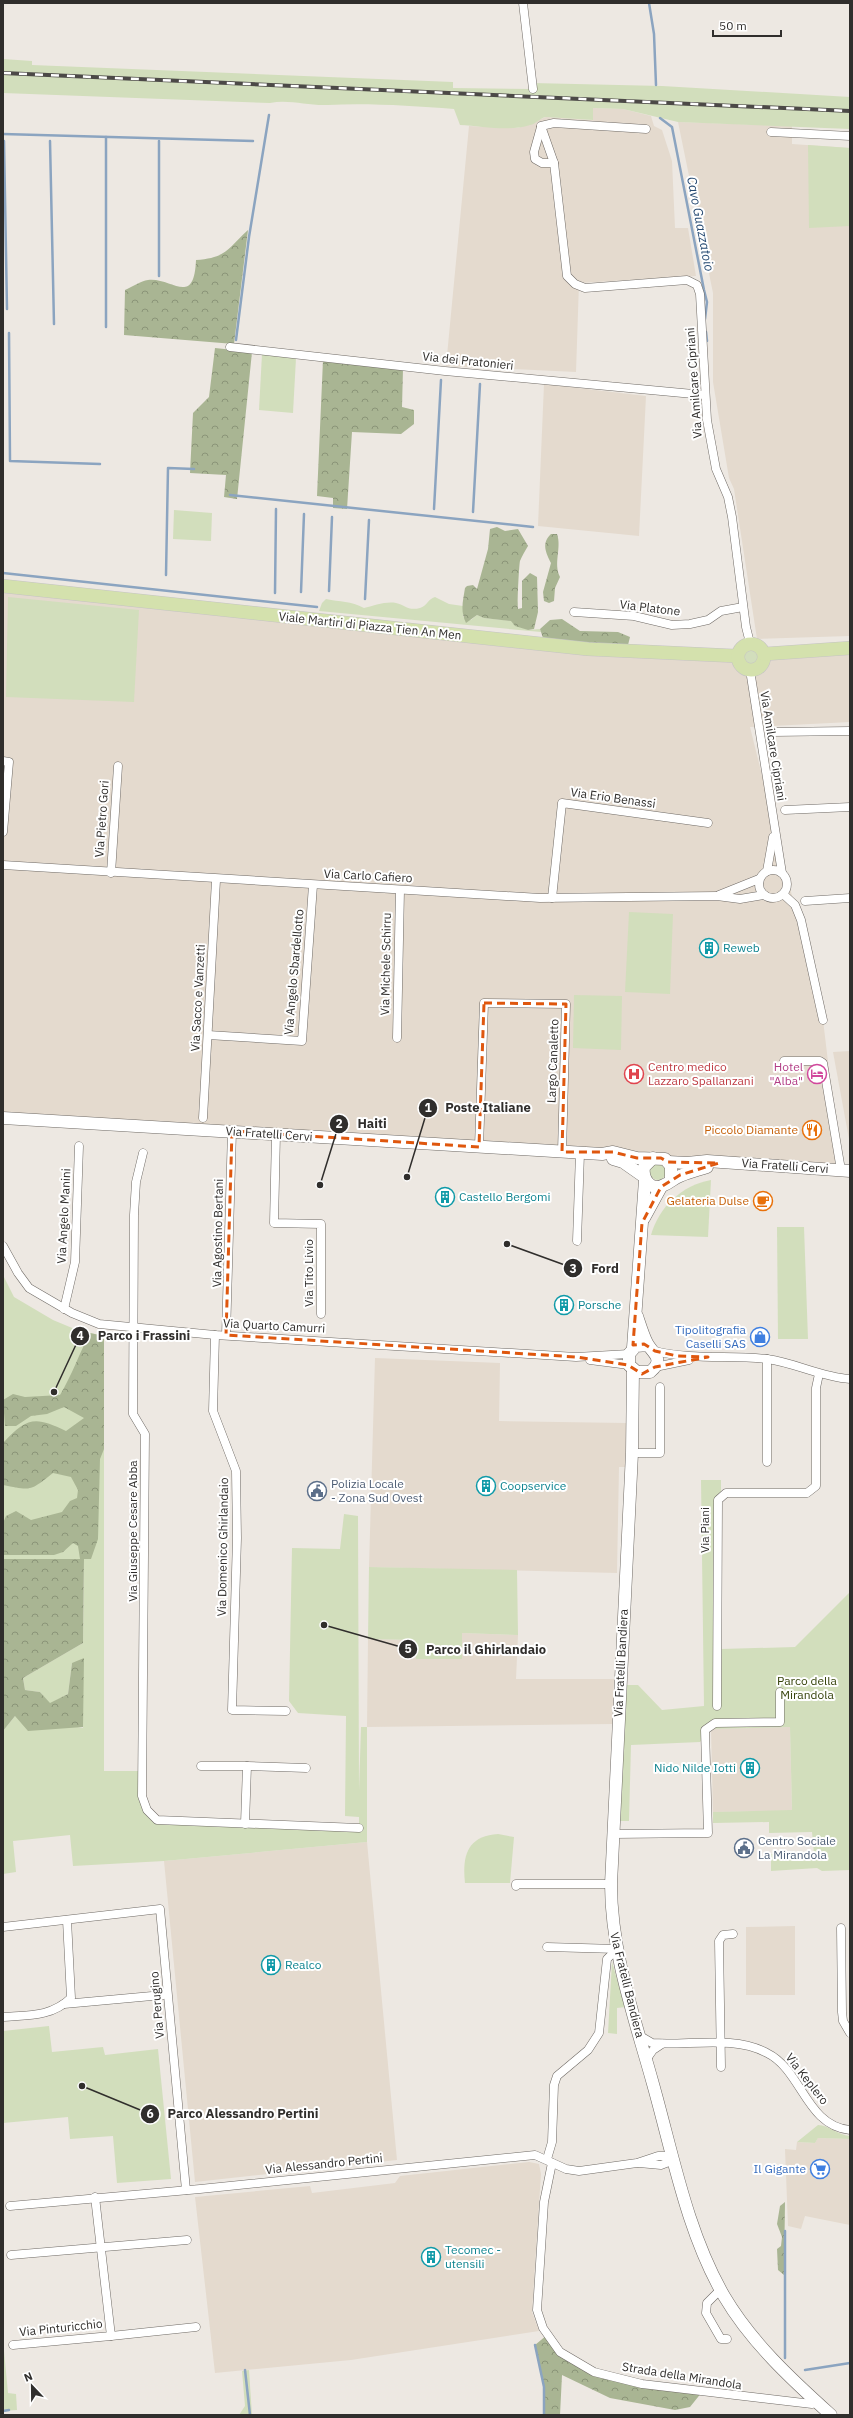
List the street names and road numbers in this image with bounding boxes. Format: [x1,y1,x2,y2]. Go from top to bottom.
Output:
street label: Via Amilcare Cipriani [682,327,705,439]
street label: Via dei Pratonieri [422,348,514,373]
street label: Via Platone [619,596,682,619]
street label: Viale Martiri di Piazza Tien An Men [278,608,462,643]
street label: Via Amilcare Cipriani [757,690,790,802]
street label: Via Pietro Gori [91,780,112,858]
street label: Via Erio Benassi [570,784,657,811]
street label: Via Carlo Cafiero [323,866,413,885]
street label: Via Angelo Sbardellotto [281,908,306,1035]
street label: Via Michele Schirru [377,912,394,1016]
street label: Via Sacco e Vanzetti [187,944,208,1052]
street label: Largo Canaletto [544,1018,561,1103]
street label: Via Fratelli Cervi [225,1123,313,1144]
street label: Via Fratelli Cervi [741,1155,829,1176]
street label: Via Angelo Manini [54,1168,73,1264]
street label: Via Agostino Bertani [209,1178,226,1288]
street label: Via Tito Livio [301,1239,316,1307]
street label: Via Quarto Camurri [223,1315,326,1336]
street label: Via Giuseppe Cesare Abba [125,1460,140,1602]
street label: Via Domenico Ghirlandaio [214,1477,231,1617]
street label: Via Piani [697,1507,712,1553]
street label: Via Fratelli Bandiera [610,1608,631,1717]
street label: Via Fratelli Bandiera [607,1931,648,2040]
street label: Via Perugino [146,1971,167,2039]
street label: Via Keplero [783,2050,832,2108]
street label: Via Alessandro Pertini [265,2150,383,2177]
street label: Via Pinturicchio [19,2316,104,2339]
street label: Strada della Mirandola [621,2359,744,2392]

